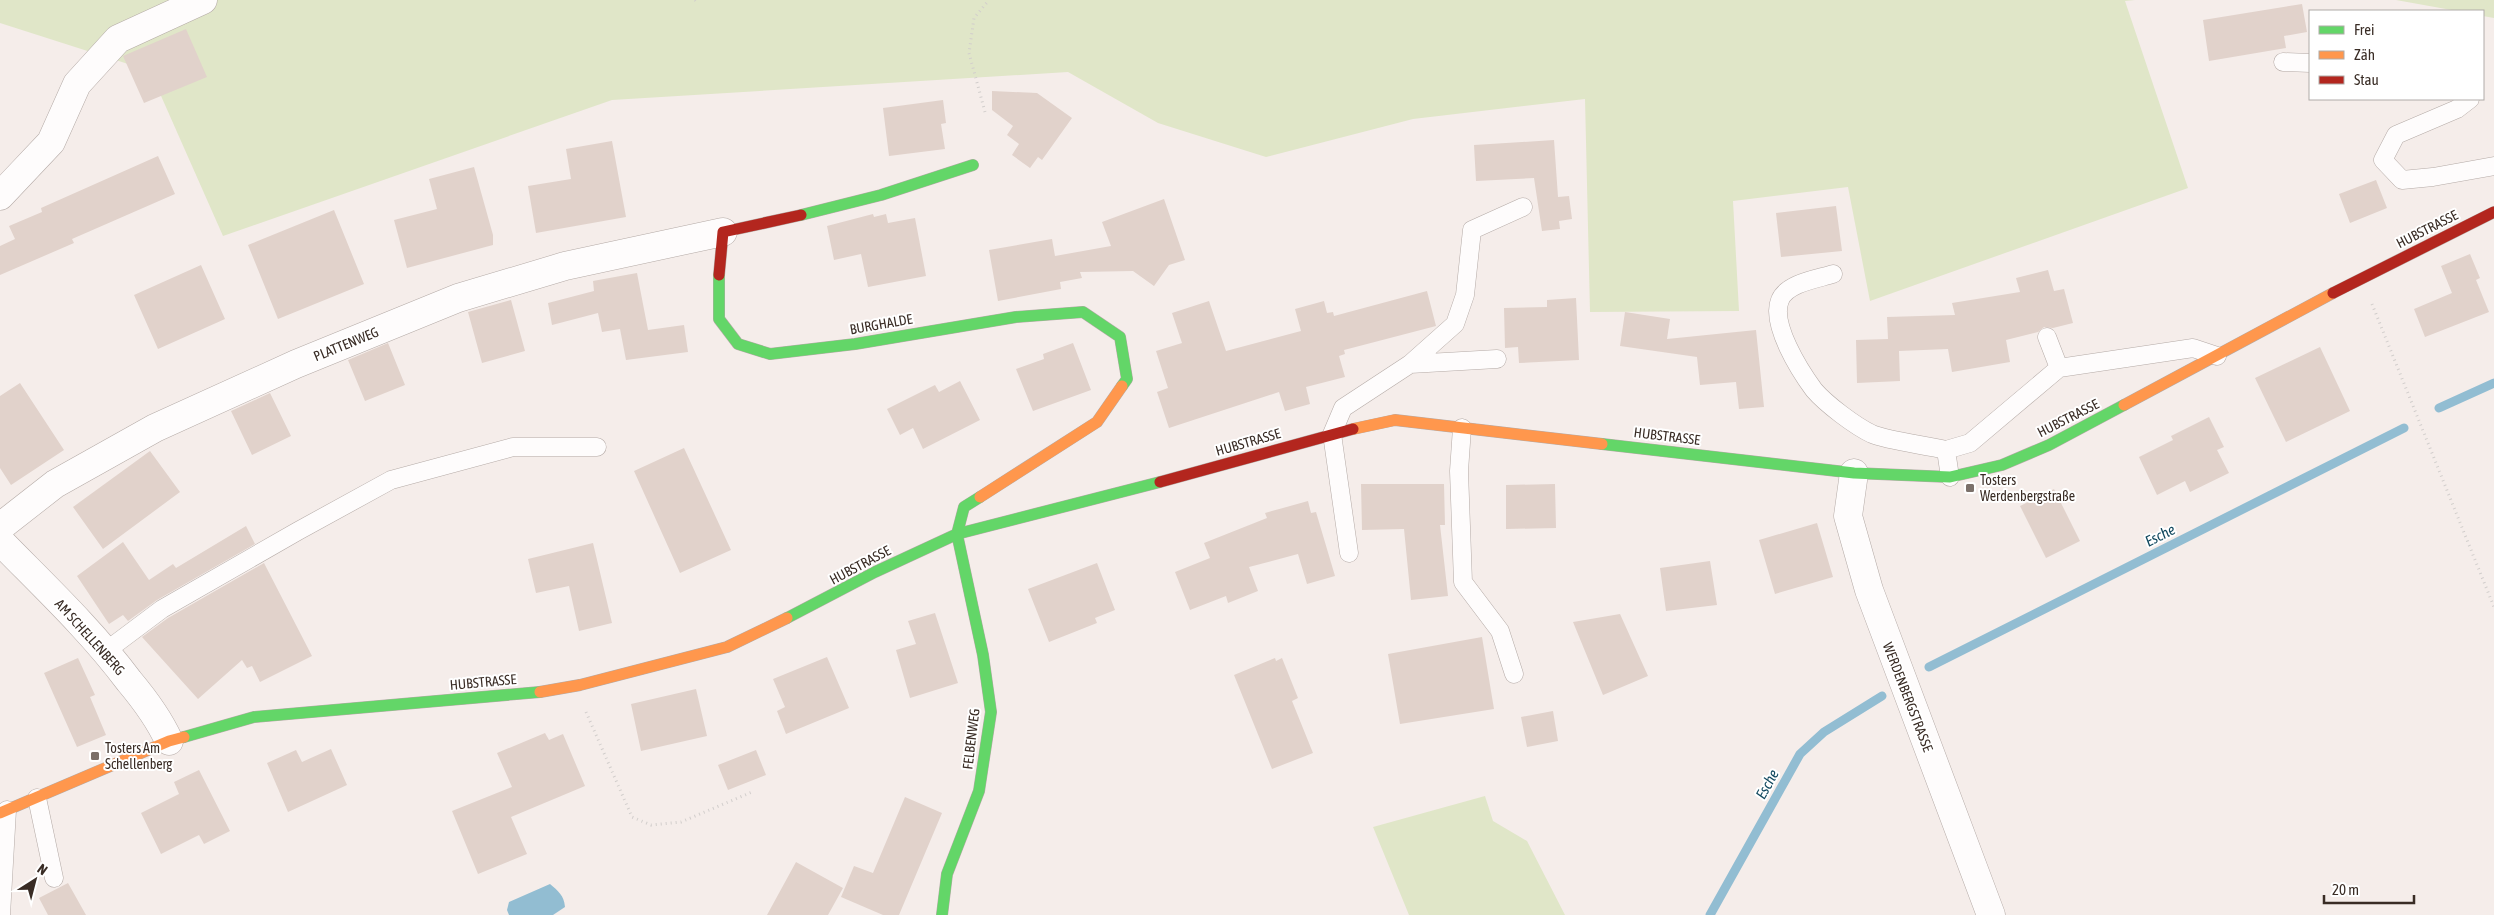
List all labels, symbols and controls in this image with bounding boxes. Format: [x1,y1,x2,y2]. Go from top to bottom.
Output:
legend [2309,10,2484,100]
text: Frei [2354,21,2374,38]
text: Zäh [2354,46,2375,63]
text: Stau [2354,71,2379,88]
street label: HUBSTRASSE [2394,207,2460,251]
street label: BURGHALDE [848,311,914,337]
street label: PLATTENWEG [311,324,381,364]
street label: HUBSTRASSE [2035,396,2101,440]
street label: HUBSTRASSE [1633,424,1701,448]
street label: HUBSTRASSE [1214,425,1282,459]
place label: Tosters Werdenbergstraße [1980,472,2075,504]
marker: Tosters Werdenbergstraße [1964,482,1976,494]
water label: Esche [2142,520,2178,550]
street label: HUBSTRASSE [827,542,893,588]
street label: AM SCHELLENBERG [52,596,128,678]
street label: WERDENBERGSTRASSE [1880,640,1936,754]
street label: HUBSTRASSE [449,671,517,693]
street label: FELBENWEG [959,708,983,770]
place label: Tosters Am Schellenberg [105,740,172,772]
marker: Tosters Am Schellenberg [89,750,101,762]
water label: Esche [1752,766,1782,802]
north arrow [10,855,60,905]
text: N [35,861,51,878]
scale bar [2324,872,2414,904]
text: 20 m [2332,881,2359,898]

